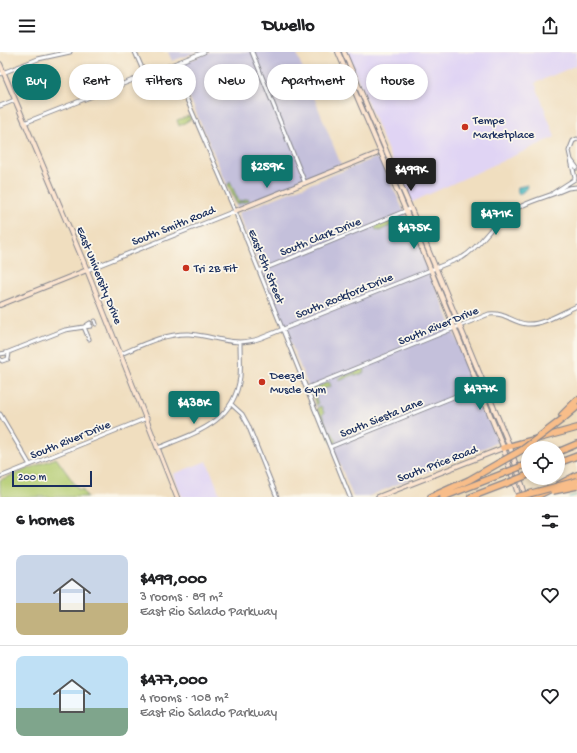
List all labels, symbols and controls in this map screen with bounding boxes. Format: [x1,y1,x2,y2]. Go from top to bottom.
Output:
icon: menu [16,15,38,37]
icon: share [539,15,561,37]
text: Dwello [262,16,315,37]
chip: Buy [12,64,61,100]
chip: Rent [69,64,124,100]
chip: Filters [132,64,196,100]
chip: New [204,64,259,100]
chip: Apartment [267,64,358,100]
chip: House [366,64,428,100]
place label: Tempe Marketplace [472,115,535,143]
marker: Tempe Marketplace [460,122,470,132]
pin: $259K [239,155,295,189]
pin: $499K [383,158,439,192]
text: $259K [251,160,283,175]
text: $499K [395,163,427,178]
pin: $471K [468,202,524,236]
street label: South Smith Road [130,203,218,250]
text: $471K [480,207,512,222]
street label: South Clark Drive [278,215,364,260]
pin: $475K [386,216,442,250]
text: $475K [398,221,430,236]
street label: East University Drive [72,225,124,327]
street label: East 5th Street [244,228,287,307]
marker: Tri 2B Fit [181,263,191,273]
place label: Tri 2B Fit [193,263,238,277]
street label: South Rockford Drive [294,271,396,323]
street label: South River Drive [397,304,482,349]
place label: Deezel Muscle Gym [269,370,327,398]
marker: Deezel Muscle Gym [257,377,267,387]
pin: $477K [452,377,508,411]
text: $477K [464,382,496,397]
pin: $438K [166,391,222,425]
text: $438K [177,396,211,411]
street label: South Siesta Lane [338,396,426,442]
street label: South River Drive [29,418,114,463]
map controls [521,441,565,485]
button: locate [521,441,565,485]
street label: South Price Road [396,443,481,487]
scale bar [12,469,92,488]
text: 200 m [18,472,46,484]
icon: filters [539,510,561,532]
text: 6 homes [16,511,74,531]
text: $499,000 [140,570,207,590]
icon: home [48,571,96,619]
icon: heart [539,584,561,606]
text: 3 rooms · 89 m² [140,590,223,605]
text: East Rio Salado Parkway [140,605,277,620]
text: $477,000 [140,671,208,691]
icon: home [48,672,96,720]
icon: heart [539,685,561,707]
text: 4 rooms · 108 m² [140,691,229,706]
text: East Rio Salado Parkway [140,706,277,721]

